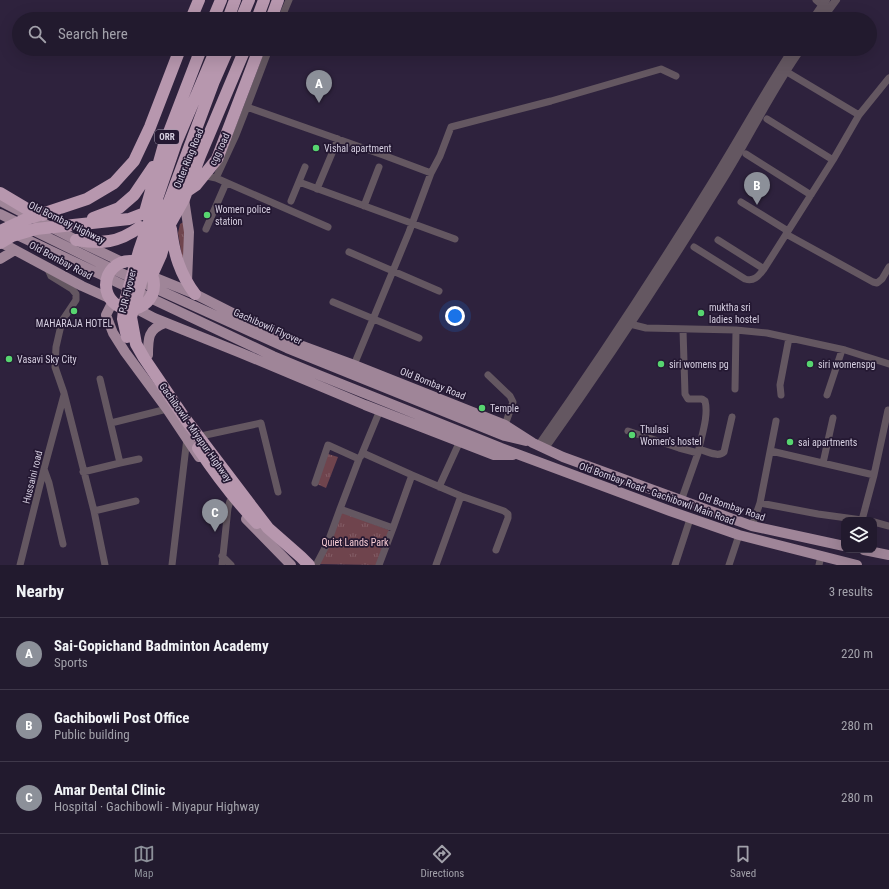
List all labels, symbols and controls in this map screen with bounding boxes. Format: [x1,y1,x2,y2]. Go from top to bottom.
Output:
search box [12,12,877,56]
icon: search [26,23,48,45]
text: Search here [58,25,128,43]
pin: A [306,70,332,103]
street label: Outer Ring Road [171,127,205,190]
road number: ORR [155,130,179,144]
street label: cgg road [207,131,232,167]
marker: Vishal apartment [311,143,321,153]
place label: Vishal apartment [324,143,391,154]
pin: B [744,172,770,205]
street label: Old Bombay Highway [27,199,107,246]
place label: Women police station [215,204,271,227]
marker: Women police station [202,210,212,220]
street label: Old Bombay Road [27,239,94,282]
street label: PJR Flyover [117,268,138,314]
place label: muktha sri ladies hostel [709,302,759,325]
marker: MAHARAJA HOTEL [69,306,79,316]
street label: Gachibowli Flyover [232,306,304,347]
your location [445,306,465,326]
marker: muktha sri ladies hostel [696,308,706,318]
place label: MAHARAJA HOTEL [36,318,112,329]
marker: Vasavi Sky City [4,354,14,364]
place label: Vasavi Sky City [17,354,77,365]
marker: siri womens pg [656,359,666,369]
place label: siri womens pg [669,359,729,370]
marker: siri womenspg [805,359,815,369]
place label: siri womenspg [818,359,876,370]
street label: Old Bombay Road [398,365,467,402]
street label: Gachibowli - Miyapur Highway [157,381,234,484]
marker: Temple [477,403,487,413]
place label: Temple [490,403,519,414]
place label: Thulasi Women's hostel [640,424,702,447]
marker: Thulasi Women's hostel [627,430,637,440]
marker: sai apartments [785,437,795,447]
place label: sai apartments [798,437,858,448]
street label: Hussaini road [21,449,44,505]
street label: Old Bombay Road - Gachibowli Main Road [578,459,736,527]
street label: Old Bombay Road [697,489,767,523]
pin: C [202,499,228,532]
map controls [841,517,877,553]
button: layers [841,517,877,553]
park label: Quiet Lands Park [321,537,389,548]
text: Nearby [16,581,64,601]
text: 3 results [829,584,873,599]
text: Sai-Gopichand Badminton Academy [54,637,269,655]
text: A [25,646,33,661]
text: 220 m [841,646,873,661]
text: Sports [54,655,88,670]
text: Gachibowli Post Office [54,709,190,727]
text: B [25,718,33,733]
text: 280 m [841,718,873,733]
text: Public building [54,727,130,742]
text: Amar Dental Clinic [54,781,165,799]
text: C [25,790,33,805]
text: 280 m [841,790,873,805]
text: Hospital · Gachibowli - Miyapur Highway [54,799,260,814]
tab: Map [133,843,155,880]
tab: Directions [420,843,464,880]
tab: Saved [730,843,756,880]

